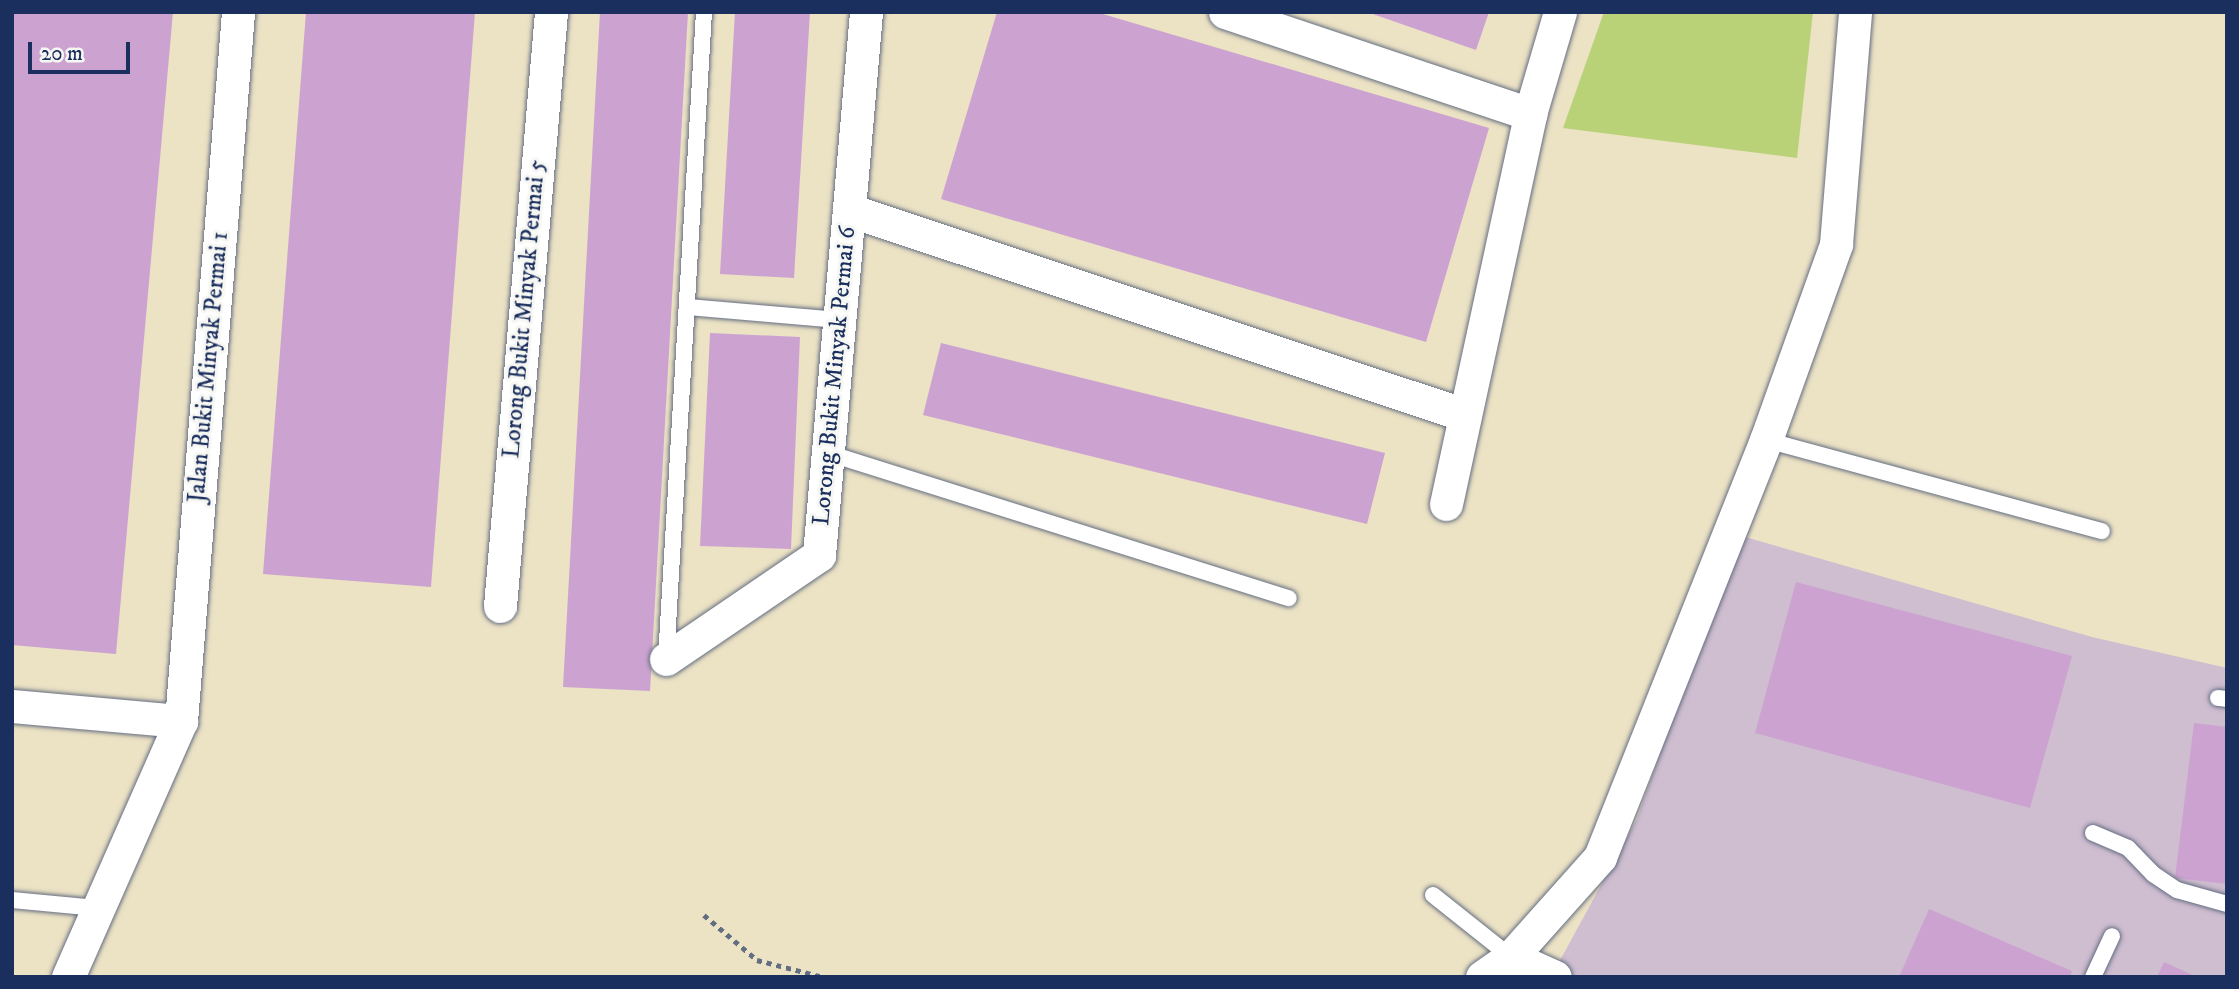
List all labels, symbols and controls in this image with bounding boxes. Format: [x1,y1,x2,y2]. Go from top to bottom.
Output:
scale bar [32,28,133,72]
text: 20 m [41,41,83,67]
street label: Lorong Bukit Minyak Permai 5 [498,159,552,459]
street label: Lorong Bukit Minyak Permai 6 [808,225,862,527]
street label: Jalan Bukit Minyak Permai 1 [183,230,235,504]

